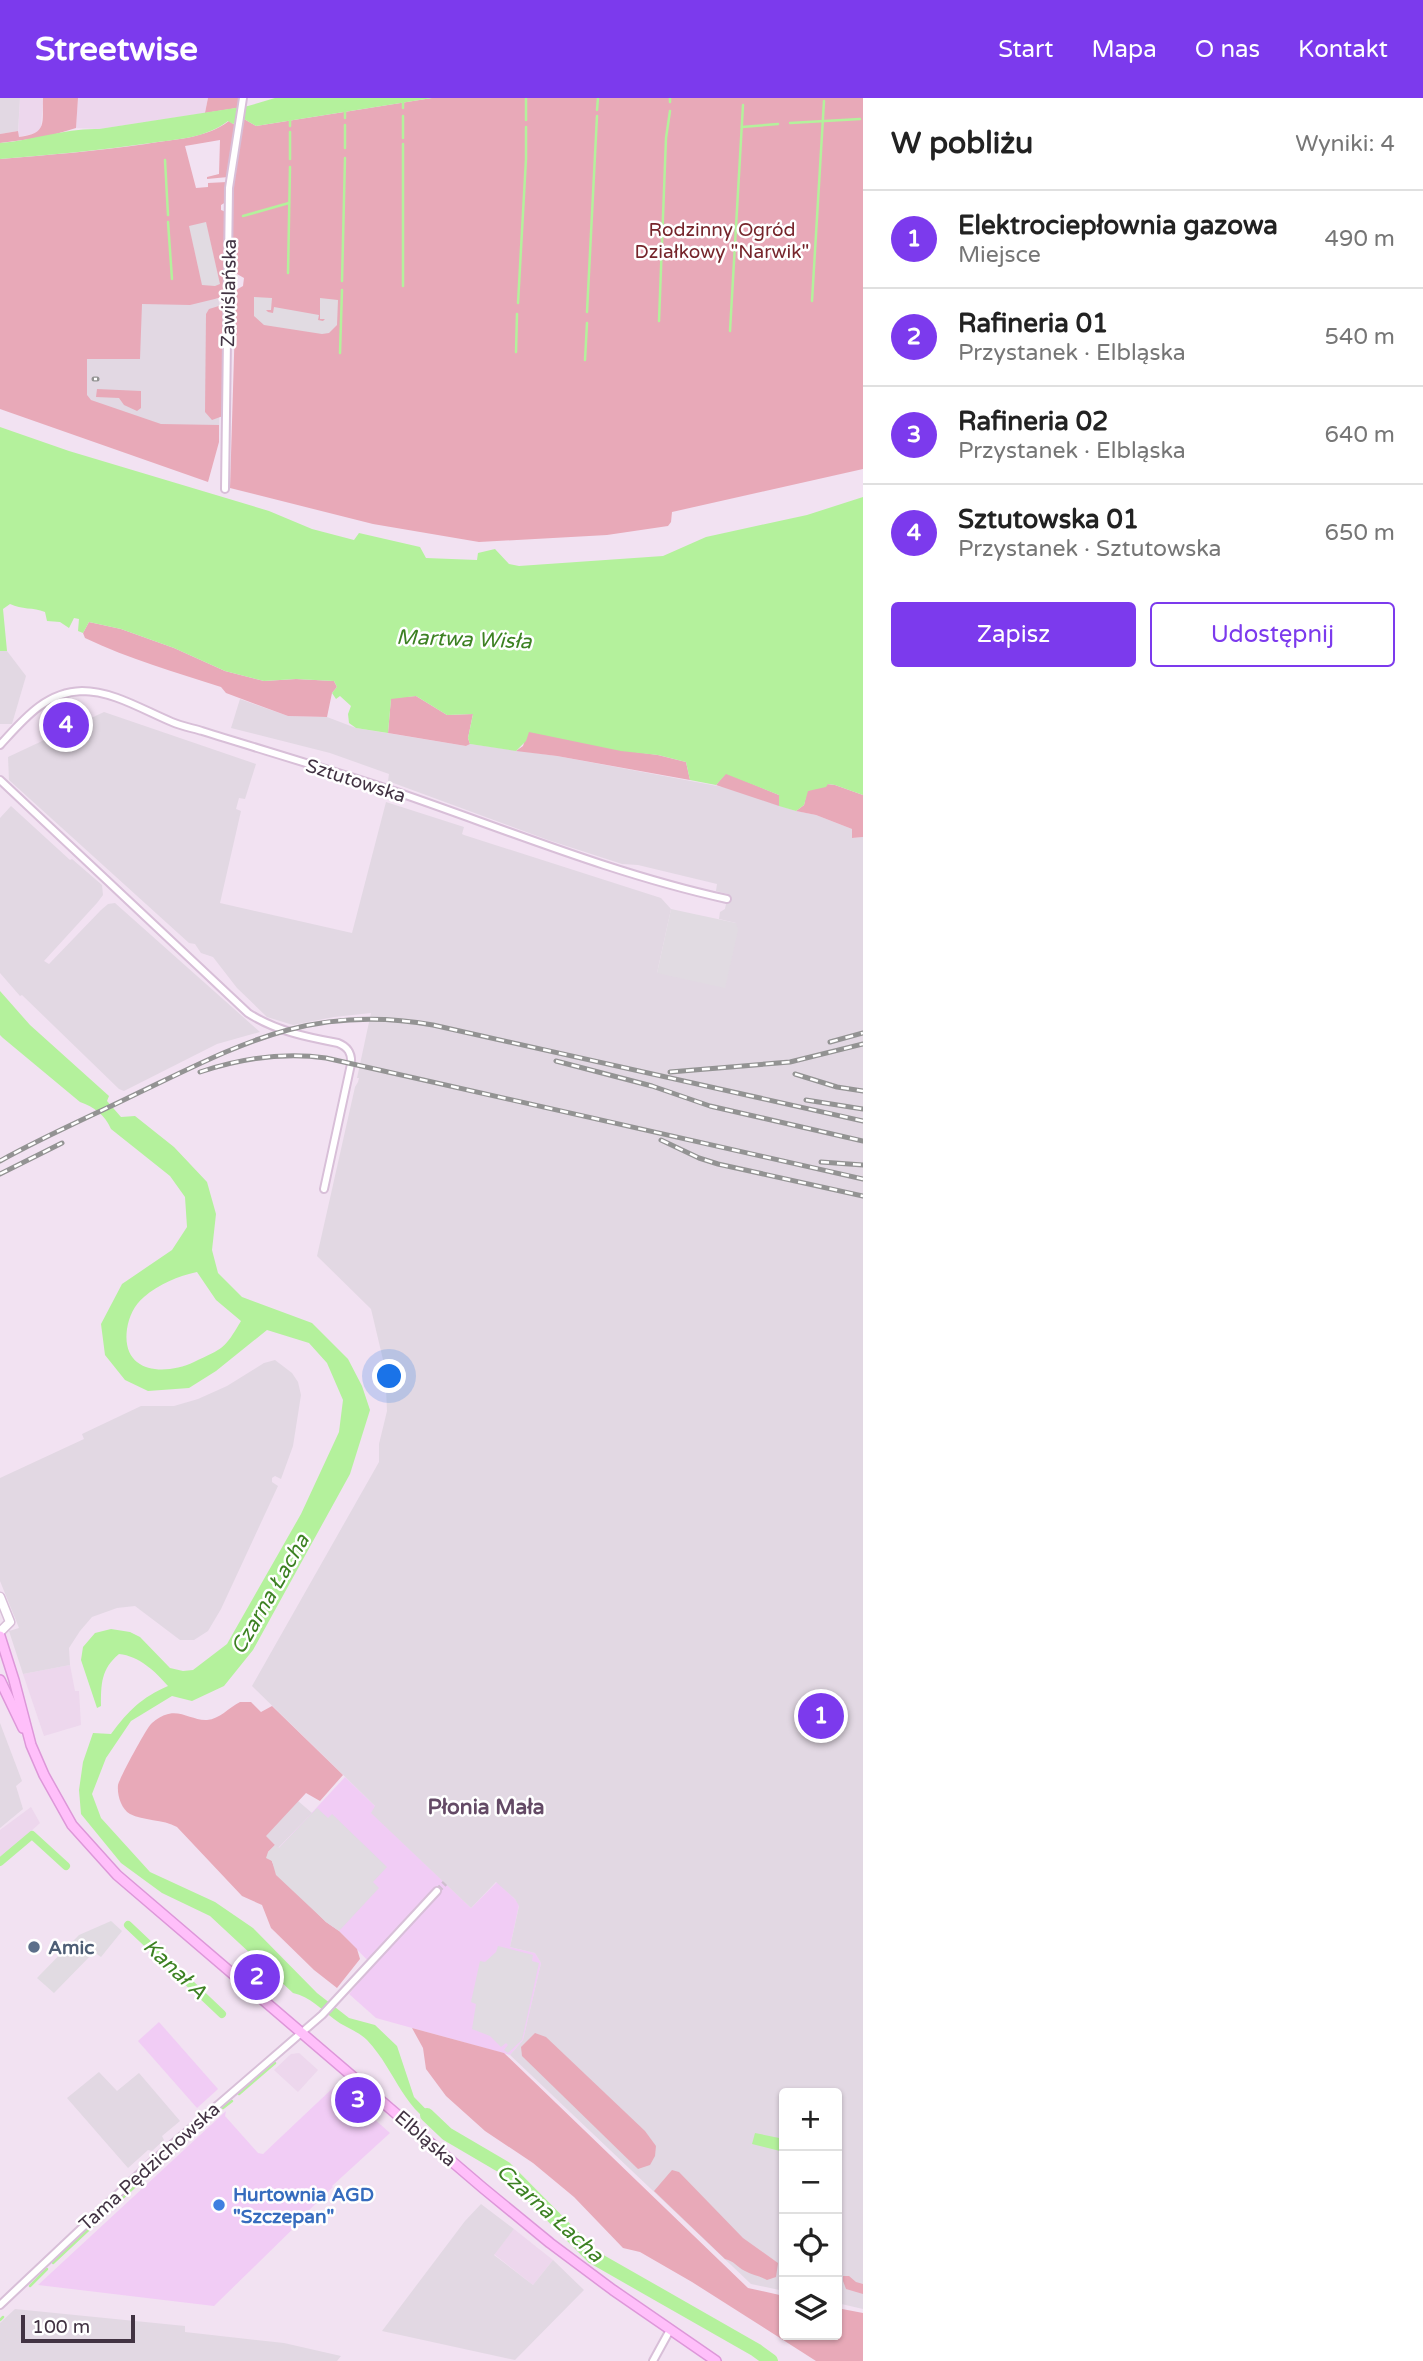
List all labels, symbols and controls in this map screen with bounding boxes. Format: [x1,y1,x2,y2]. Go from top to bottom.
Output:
text: Streetwise [35,30,198,69]
text: Start [998,35,1053,64]
text: Mapa [1091,35,1157,64]
text: O nas [1195,35,1260,64]
text: Kontakt [1298,35,1388,64]
text: W pobliżu [891,125,1033,162]
text: Wyniki: 4 [1295,130,1395,158]
text: Elektrociepłownia gazowa [958,210,1278,241]
park label: Rodzinny Ogród Działkowy "Narwik" [635,219,809,263]
text: 1 [907,225,921,253]
text: 490 m [1325,225,1395,253]
street label: Zawiślańska [217,239,241,347]
text: Miejsce [958,241,1041,269]
text: Rafineria 01 [958,308,1108,339]
text: 2 [907,323,921,351]
text: 540 m [1325,323,1395,351]
text: Przystanek · Elbląska [958,339,1186,367]
text: Rafineria 02 [958,406,1108,437]
text: 3 [907,421,921,449]
text: 640 m [1325,421,1395,449]
text: Przystanek · Elbląska [958,437,1186,465]
text: Sztutowska 01 [958,504,1139,535]
text: 4 [907,519,921,547]
text: 650 m [1325,519,1395,547]
text: Przystanek · Sztutowska [958,535,1221,563]
button: Zapisz [891,602,1136,667]
button: Udostępnij [1150,602,1395,667]
water label: Martwa Wisła [396,625,533,654]
pin: 4 [43,699,89,751]
street label: Sztutowska [303,754,408,807]
your location [372,1359,406,1393]
water label: Czarna Łacha [226,1529,316,1659]
pin: 1 [798,1690,844,1742]
district label: Płonia Mała [428,1795,544,1820]
water label: Kanał A [138,1934,211,2005]
place label: Amic [48,1937,94,1959]
marker: Amic [26,1939,42,1955]
pin: 2 [234,1951,280,2003]
pin: 3 [335,2074,381,2126]
map controls [779,2088,842,2340]
button: + [779,2088,842,2151]
street label: Tama Pędzichowska [75,2098,224,2236]
street label: Elbląska [390,2106,461,2171]
button: − [779,2151,842,2214]
water label: Czarna Łacha [491,2159,609,2269]
place label: Hurtownia AGD "Szczepan" [233,2184,374,2229]
marker: Hurtownia AGD "Szczepan" [211,2197,227,2213]
button: locate [779,2214,842,2277]
button: layers [779,2277,842,2340]
scale bar [21,2312,135,2344]
text: 100 m [32,2316,90,2338]

